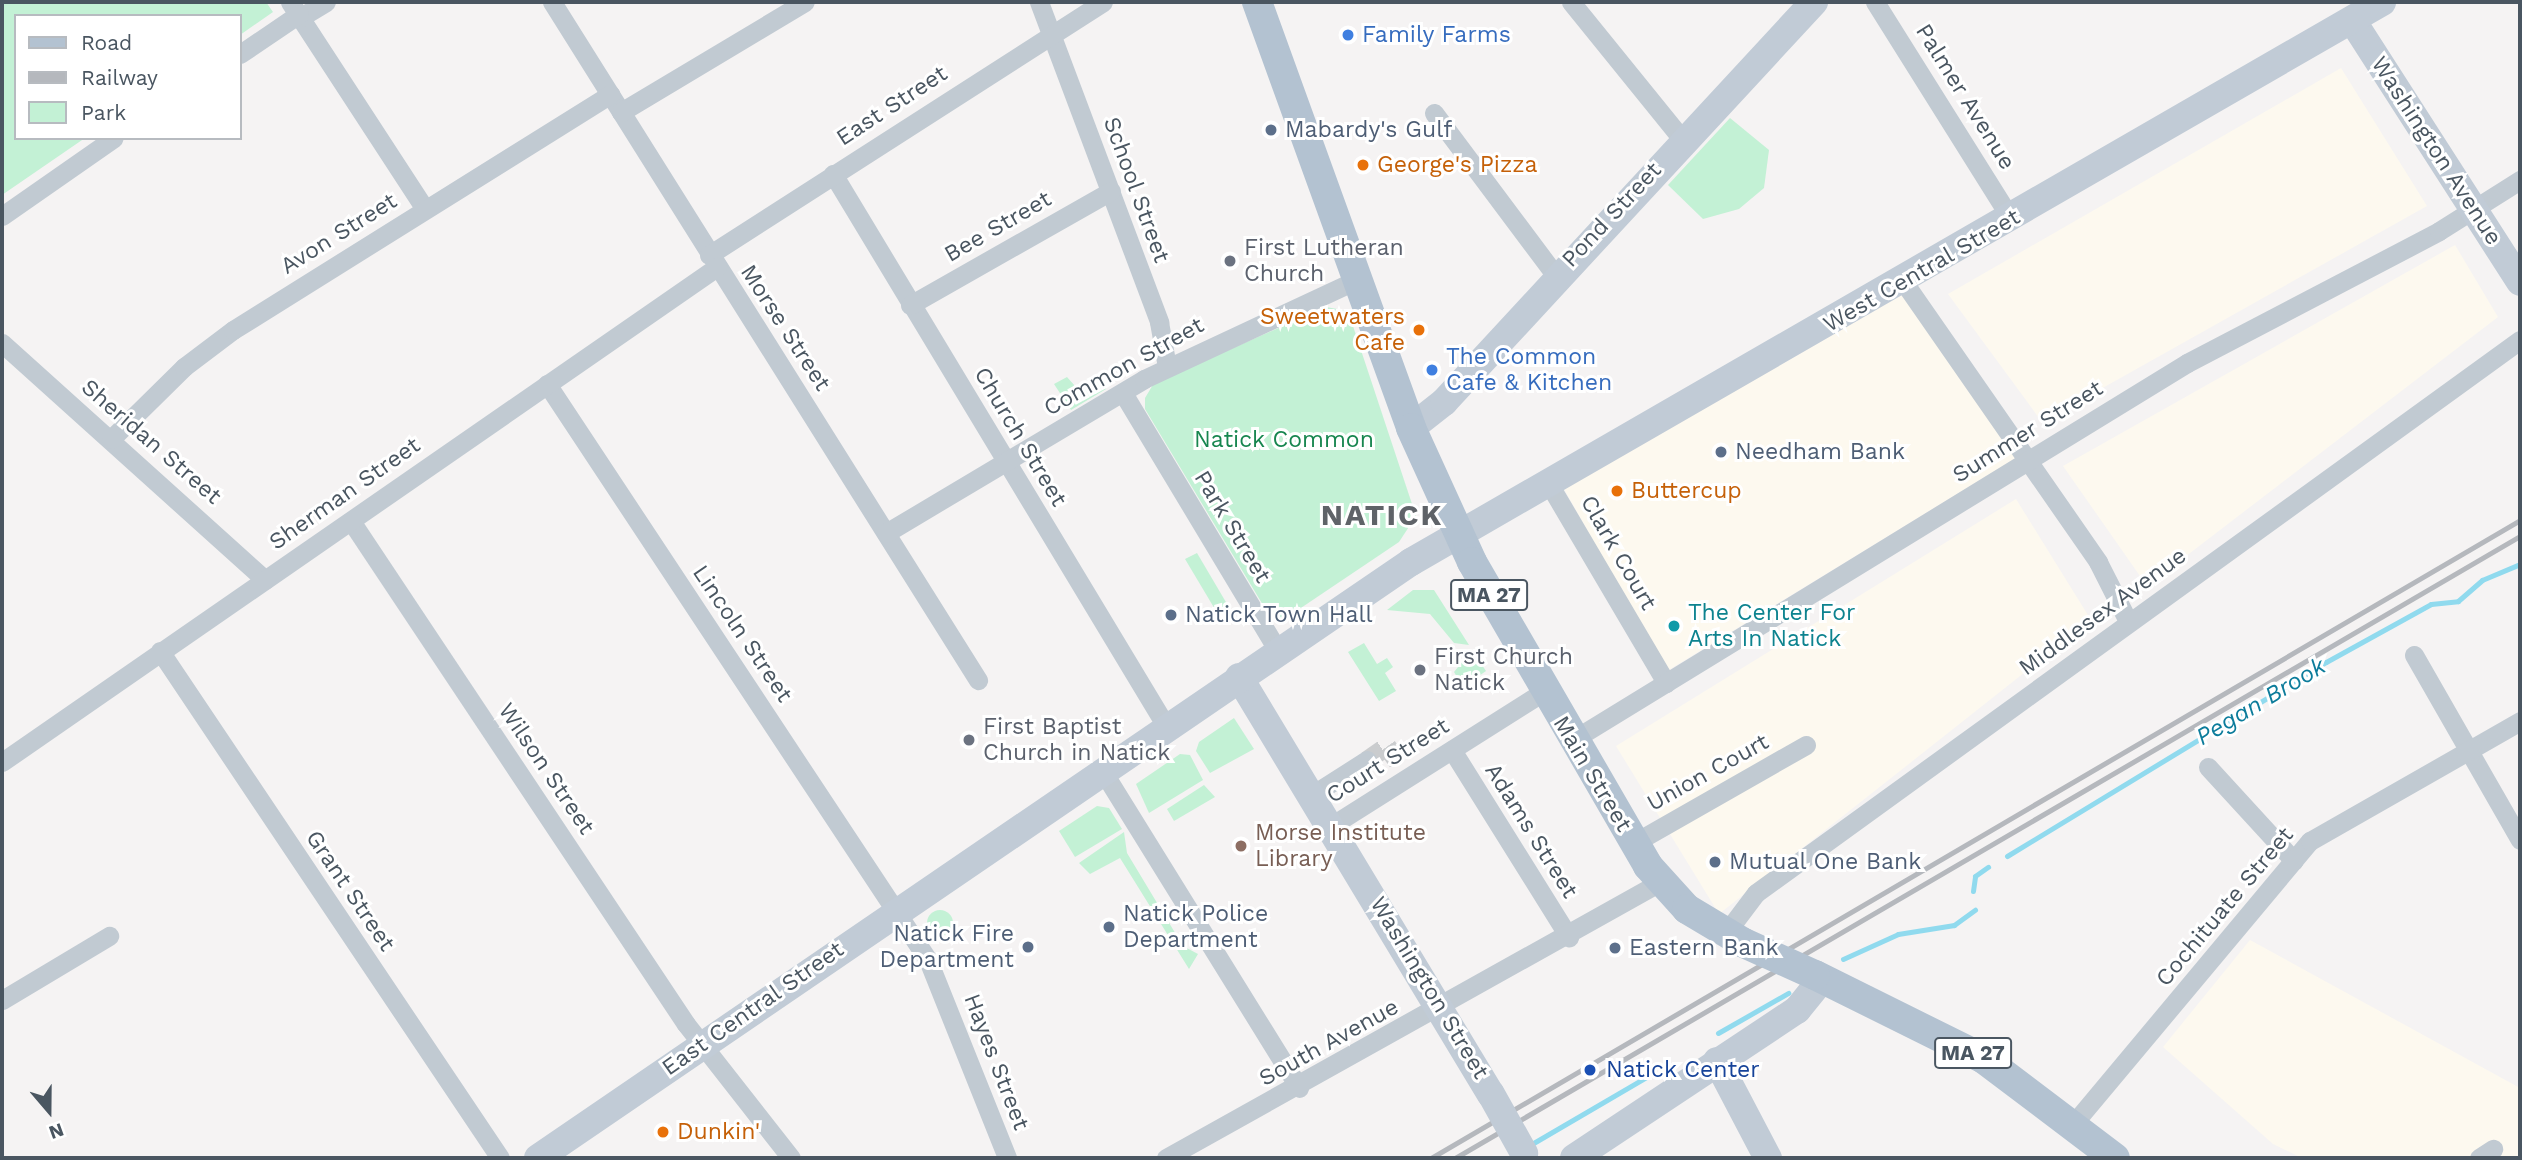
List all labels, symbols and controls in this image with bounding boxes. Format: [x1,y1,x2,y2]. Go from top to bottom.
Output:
legend [14,14,242,140]
street label: Palmer Avenue [1909,19,2021,175]
place label: Family Farms [1362,21,1511,49]
marker: Family Farms [1340,27,1356,43]
text: Road [81,30,132,55]
street label: Washington Avenue [2365,51,2507,251]
street label: East Street [831,60,953,152]
text: Railway [81,65,158,90]
text: Park [81,100,126,125]
street label: School Street [1097,113,1175,267]
place label: Mabardy's Gulf [1285,116,1452,144]
marker: Mabardy's Gulf [1263,122,1279,138]
place label: George's Pizza [1377,151,1537,179]
marker: George's Pizza [1355,157,1371,173]
street label: Pond Street [1556,157,1668,273]
street label: Bee Street [940,185,1056,269]
street label: Avon Street [276,187,402,281]
street label: West Central Street [1818,203,2026,339]
place label: First Lutheran Church [1244,234,1404,288]
marker: First Lutheran Church [1222,253,1238,269]
street label: Morse Street [734,260,836,396]
place label: Sweetwaters Cafe [1260,303,1405,357]
street label: Common Street [1039,312,1209,422]
marker: Sweetwaters Cafe [1411,322,1427,338]
place label: The Common Cafe & Kitchen [1446,343,1612,397]
street label: Church Street [968,362,1072,512]
marker: The Common Cafe & Kitchen [1424,362,1440,378]
street label: Sheridan Street [75,374,227,510]
street label: Summer Street [1948,375,2108,489]
park label: Natick Common [1194,426,1374,454]
street label: Sherman Street [264,432,426,556]
place label: Needham Bank [1735,438,1905,466]
marker: Needham Bank [1713,444,1729,460]
street label: Park Street [1188,466,1276,588]
place label: Buttercup [1631,477,1742,505]
marker: Buttercup [1609,483,1625,499]
street label: Clark Court [1574,491,1662,615]
district label: NATICK [1322,497,1442,533]
street label: Middlesex Avenue [2013,542,2193,682]
street label: Lincoln Street [686,560,798,708]
road number: MA 27 [1449,578,1529,612]
place label: The Center For Arts In Natick [1688,599,1856,653]
place label: Natick Town Hall [1185,601,1374,629]
marker: Natick Town Hall [1163,607,1179,623]
marker: The Center For Arts In Natick [1666,618,1682,634]
place label: First Church Natick [1434,643,1573,697]
water label: Pegan Brook [2191,652,2331,752]
marker: First Church Natick [1412,662,1428,678]
street label: Wilson Street [492,698,600,840]
street label: Main Street [1547,711,1637,837]
street label: Court Street [1322,712,1454,810]
place label: First Baptist Church in Natick [983,713,1170,767]
street label: Union Court [1642,728,1774,818]
marker: First Baptist Church in Natick [961,732,977,748]
street label: Adams Street [1479,759,1583,903]
place label: Morse Institute Library [1255,819,1426,873]
street label: Cochituate Street [2150,822,2300,992]
street label: Grant Street [300,825,400,957]
marker: Morse Institute Library [1233,838,1249,854]
place label: Mutual One Bank [1729,848,1922,876]
marker: Mutual One Bank [1707,854,1723,870]
street label: Washington Street [1364,892,1494,1084]
place label: Natick Police Department [1123,900,1269,954]
marker: Natick Police Department [1101,919,1117,935]
place label: Natick Fire Department [879,920,1014,974]
place label: Eastern Bank [1629,934,1778,962]
street label: East Central Street [657,936,849,1082]
marker: Natick Fire Department [1020,939,1036,955]
marker: Eastern Bank [1607,940,1623,956]
street label: Hayes Street [957,990,1035,1134]
street label: South Avenue [1254,993,1404,1093]
road number: MA 27 [1933,1036,2013,1070]
place label: Natick Center [1606,1056,1760,1084]
marker: Natick Center [1580,1060,1600,1080]
north arrow [14,1076,84,1146]
text: N [46,1118,67,1144]
place label: Dunkin' [677,1118,760,1146]
marker: Dunkin' [655,1124,671,1140]

